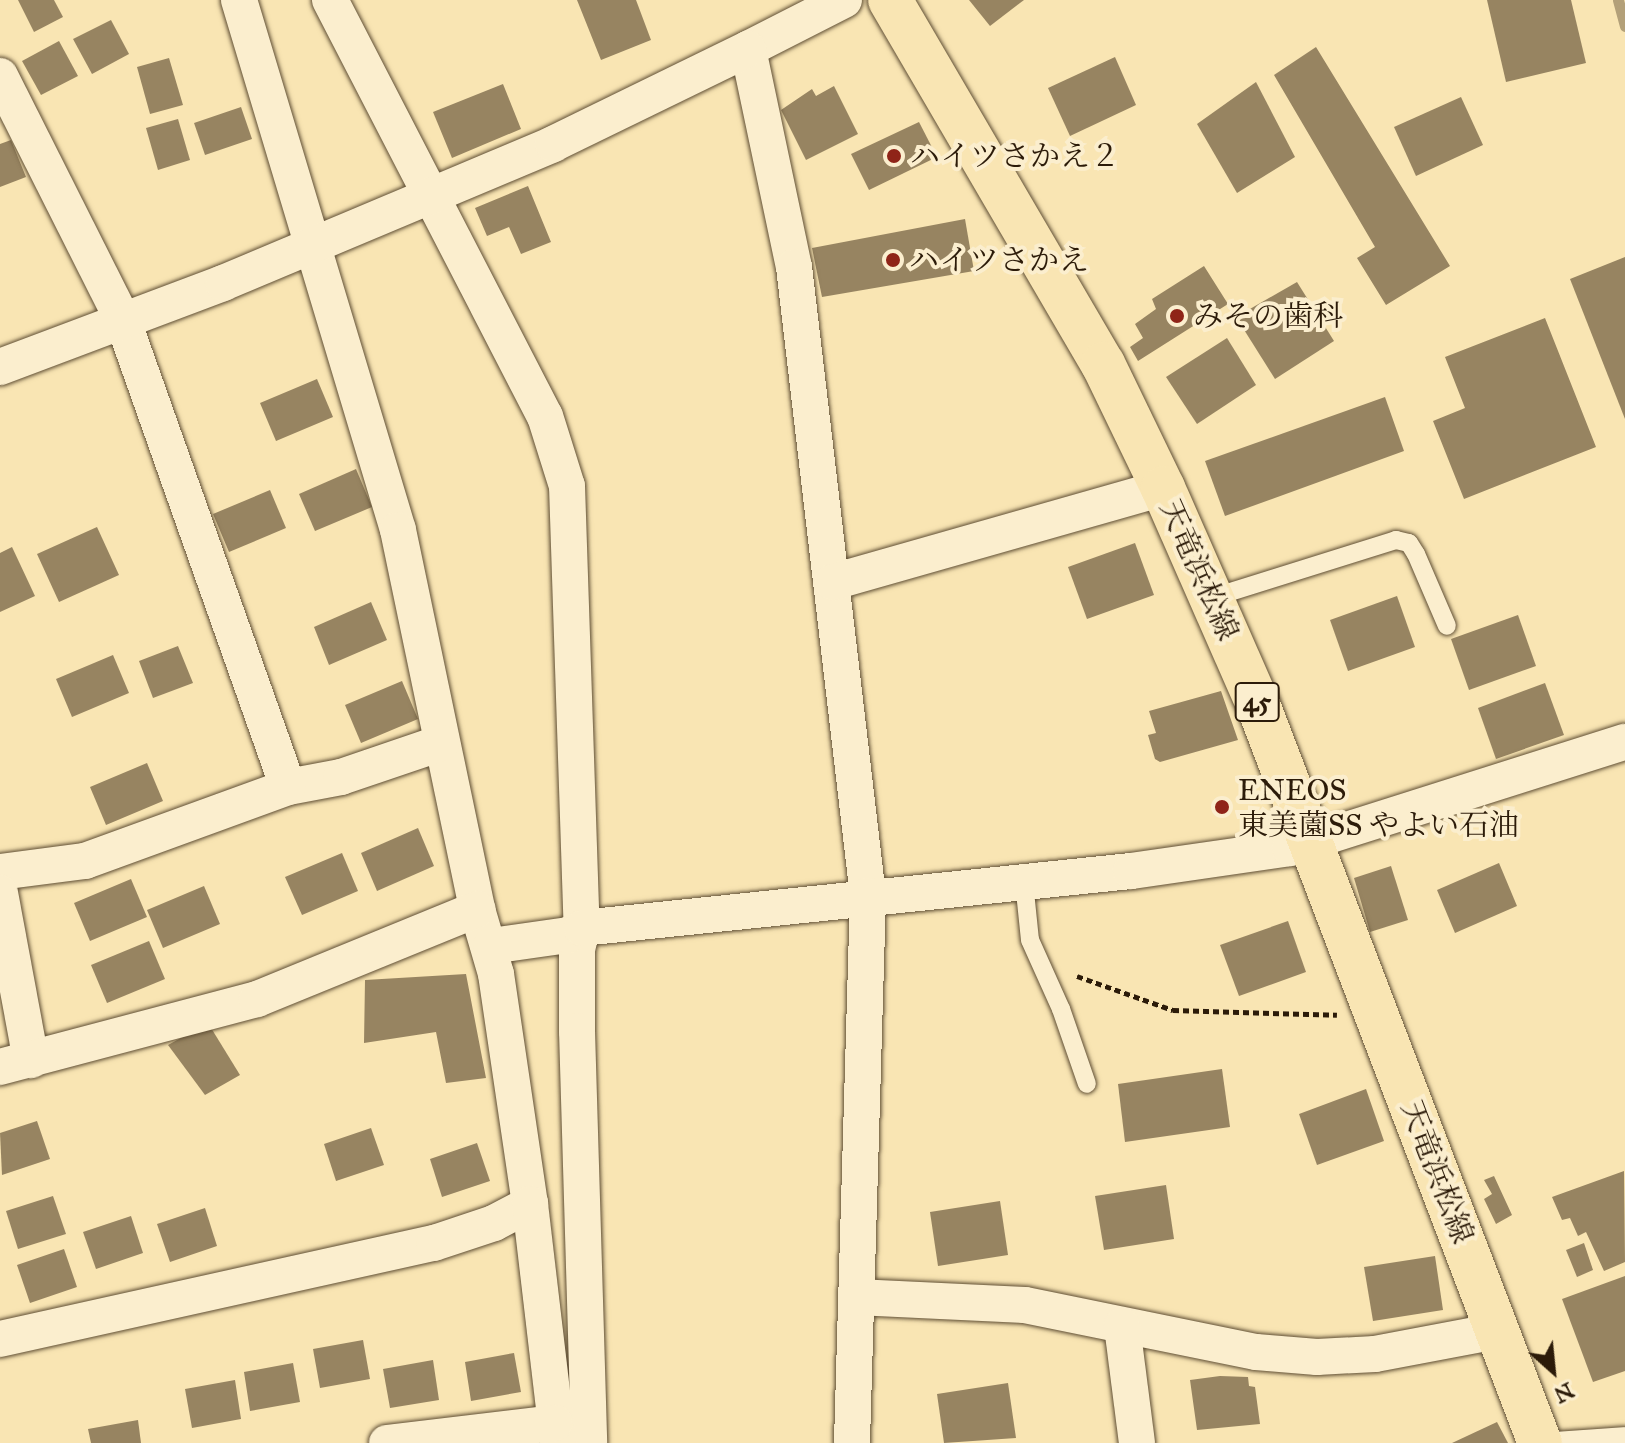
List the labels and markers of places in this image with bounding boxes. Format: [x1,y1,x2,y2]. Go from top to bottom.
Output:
place label: ハイツさかえ２ [910,138,1120,174]
marker: ハイツさかえ２ [885,147,903,165]
place label: ハイツさかえ [909,242,1089,278]
marker: ハイツさかえ [884,251,902,269]
place label: みその歯科 [1193,298,1343,334]
marker: みその歯科 [1168,307,1186,325]
place label: ENEOS 東美薗SS やよい石油 [1238,772,1519,842]
marker: ENEOS 東美薗SS やよい石油 [1213,798,1231,816]

